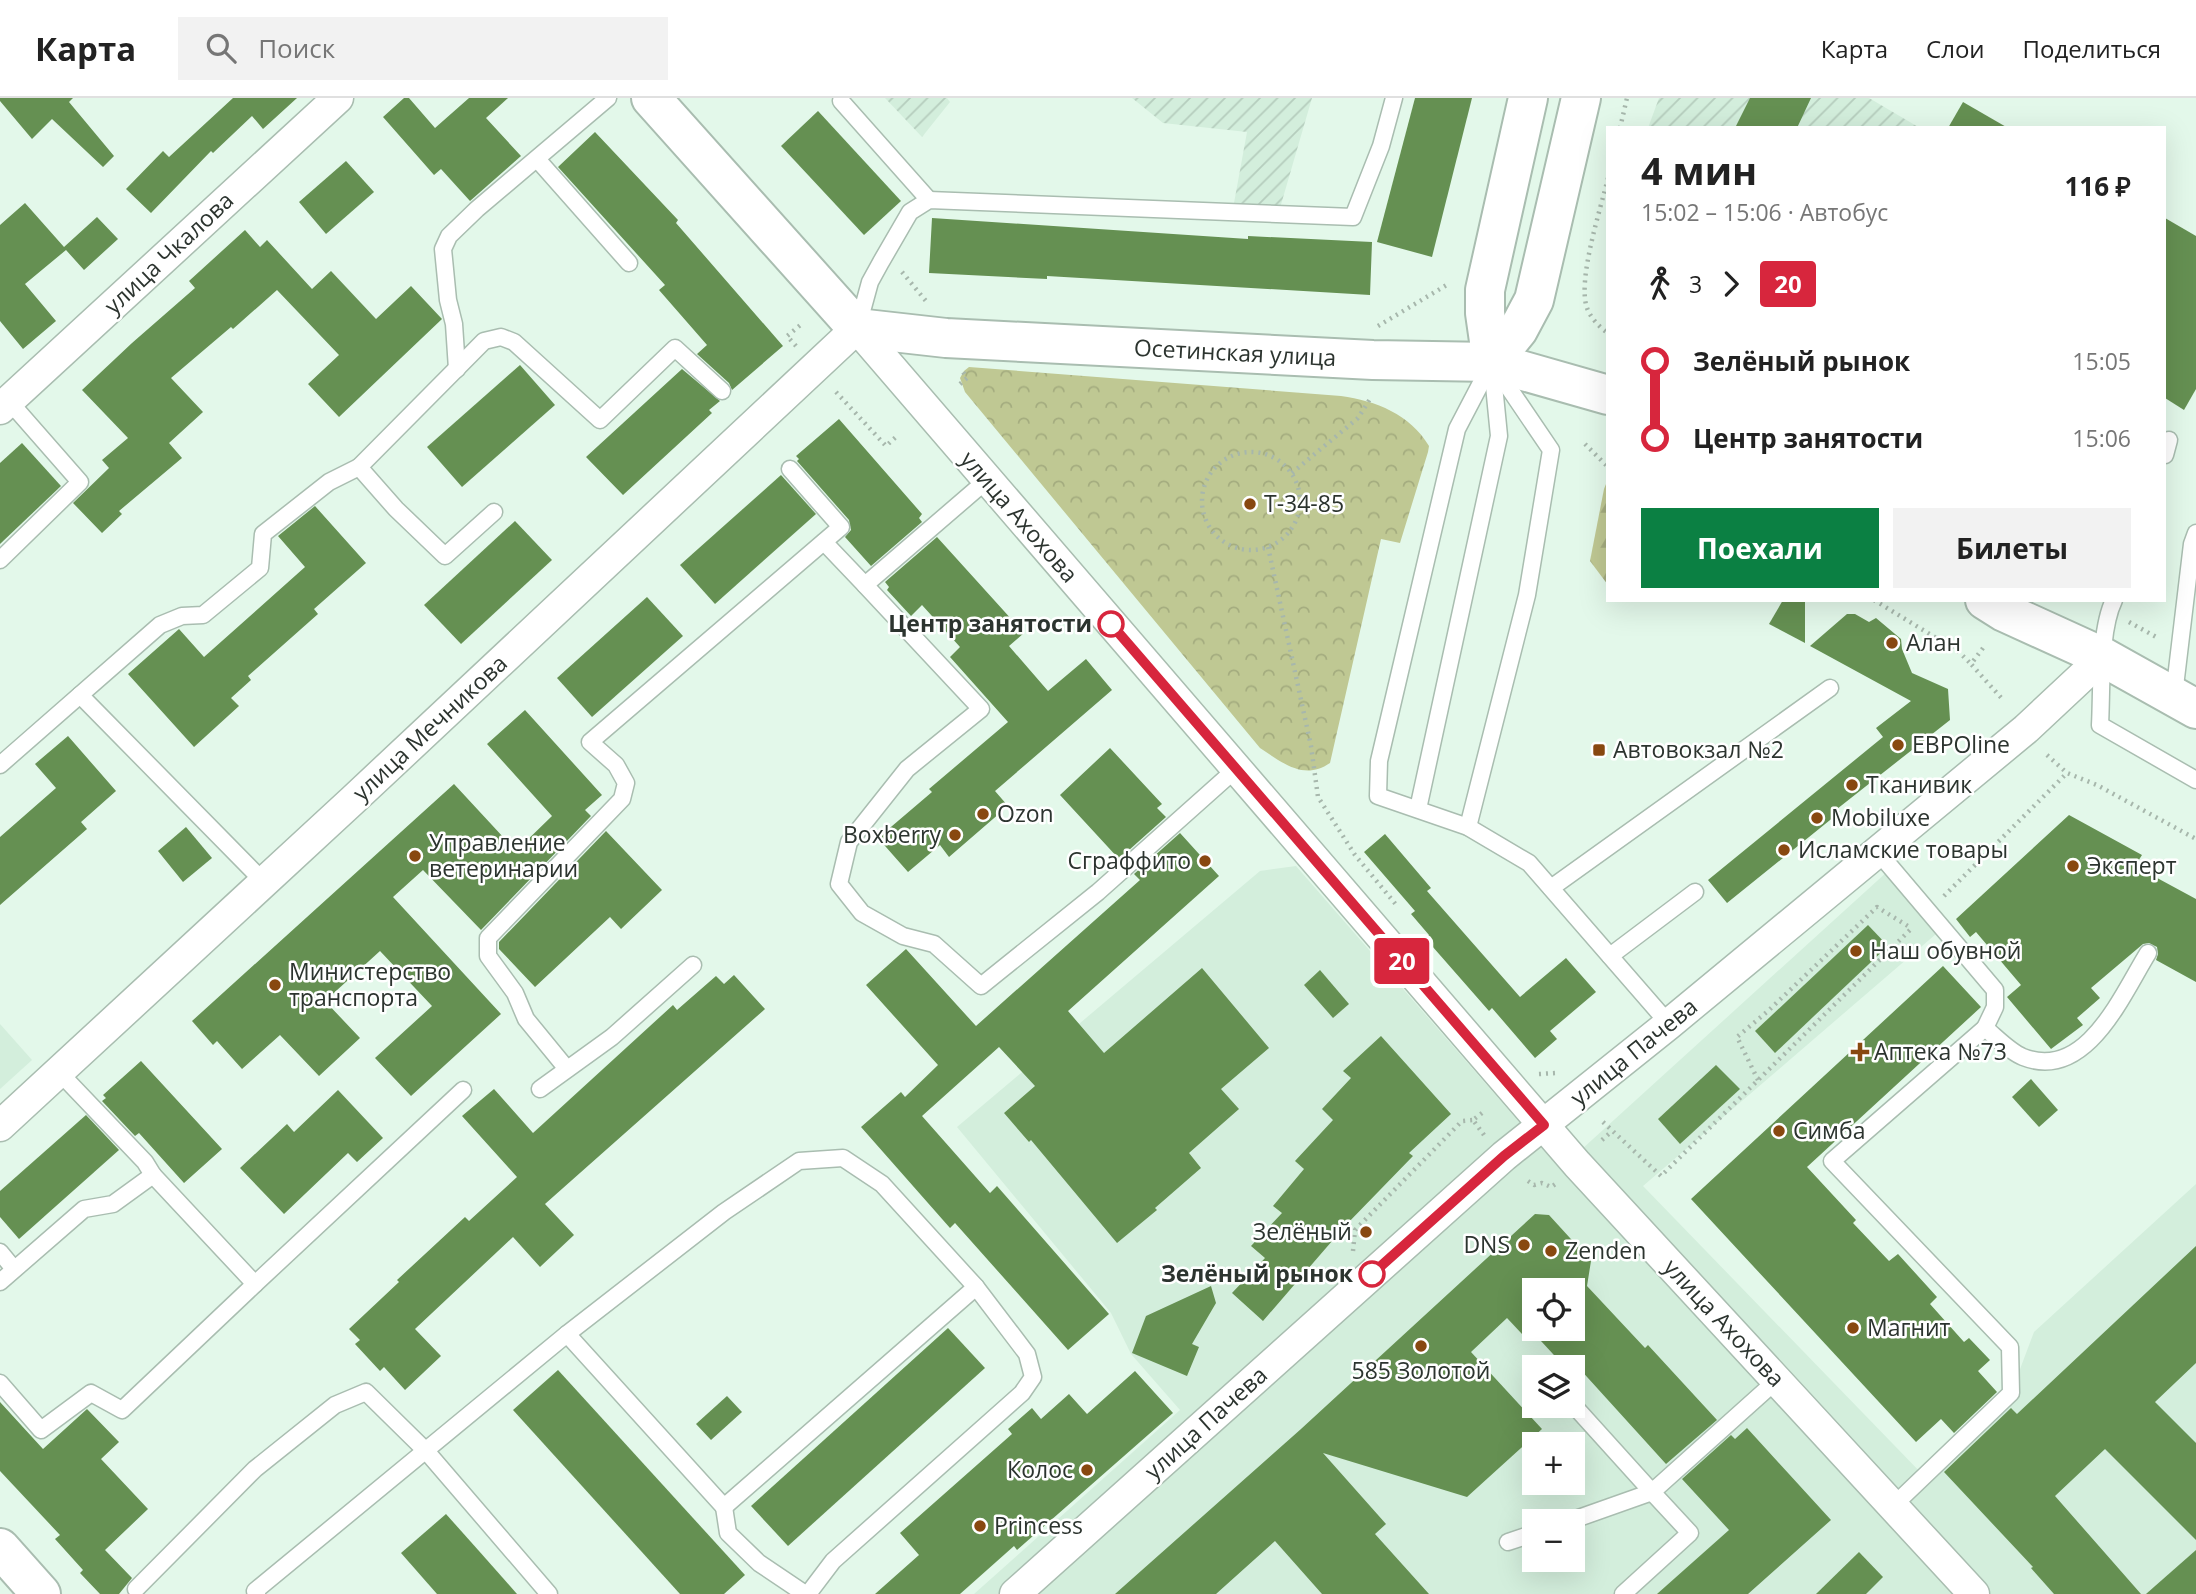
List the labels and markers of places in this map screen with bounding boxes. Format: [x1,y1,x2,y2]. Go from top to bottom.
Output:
place label: Т-34-85 [1264,487,1344,519]
marker: Т-34-85 [1242,496,1258,512]
place label: Центр занятости [888,607,1092,639]
marker: Центр занятости [1098,611,1124,637]
place label: Алан [1906,626,1961,658]
marker: Алан [1884,635,1900,651]
place label: ЕВРОline [1912,728,2010,760]
place label: Автовокзал №2 [1613,733,1784,765]
marker: ЕВРОline [1890,737,1906,753]
marker: Автовокзал №2 [1591,742,1607,758]
place label: Тканивик [1866,768,1972,800]
marker: Тканивик [1844,777,1860,793]
place label: Ozon [997,797,1054,829]
place label: Mobiluxe [1831,801,1930,833]
marker: Ozon [975,806,991,822]
marker: Mobiluxe [1809,810,1825,826]
place label: Boxberry [843,818,941,850]
place label: Управление ветеринарии [429,826,578,884]
marker: Boxberry [947,827,963,843]
place label: Исламские товары [1798,833,2008,865]
marker: Исламские товары [1776,842,1792,858]
place label: Сграффито [1068,844,1191,876]
marker: Управление ветеринарии [407,848,423,864]
place label: Эксперт [2087,849,2177,881]
marker: Сграффито [1197,853,1213,869]
marker: Эксперт [2065,858,2081,874]
place label: Наш обувной [1870,934,2021,966]
marker: Наш обувной [1848,943,1864,959]
place label: Министерство транспорта [289,955,451,1013]
marker: Министерство транспорта [267,977,283,993]
place label: Аптека №73 [1874,1035,2007,1067]
marker: Аптека №73 [1852,1044,1868,1060]
place label: Симба [1793,1114,1865,1146]
marker: Симба [1771,1123,1787,1139]
place label: Зелёный [1253,1215,1352,1247]
marker: Зелёный [1358,1224,1374,1240]
place label: DNS [1463,1228,1510,1260]
place label: Zenden [1565,1234,1646,1266]
marker: DNS [1516,1237,1532,1253]
marker: Zenden [1543,1243,1559,1259]
place label: Зелёный рынок [1161,1257,1354,1289]
marker: Зелёный рынок [1359,1261,1385,1287]
place label: Магнит [1867,1311,1951,1343]
marker: Магнит [1845,1320,1861,1336]
marker: 585 Золотой [1413,1338,1429,1354]
place label: 585 Золотой [1352,1354,1490,1386]
place label: Колос [1007,1453,1073,1485]
marker: Колос [1079,1462,1095,1478]
place label: Princess [994,1509,1083,1541]
marker: Princess [972,1518,988,1534]

